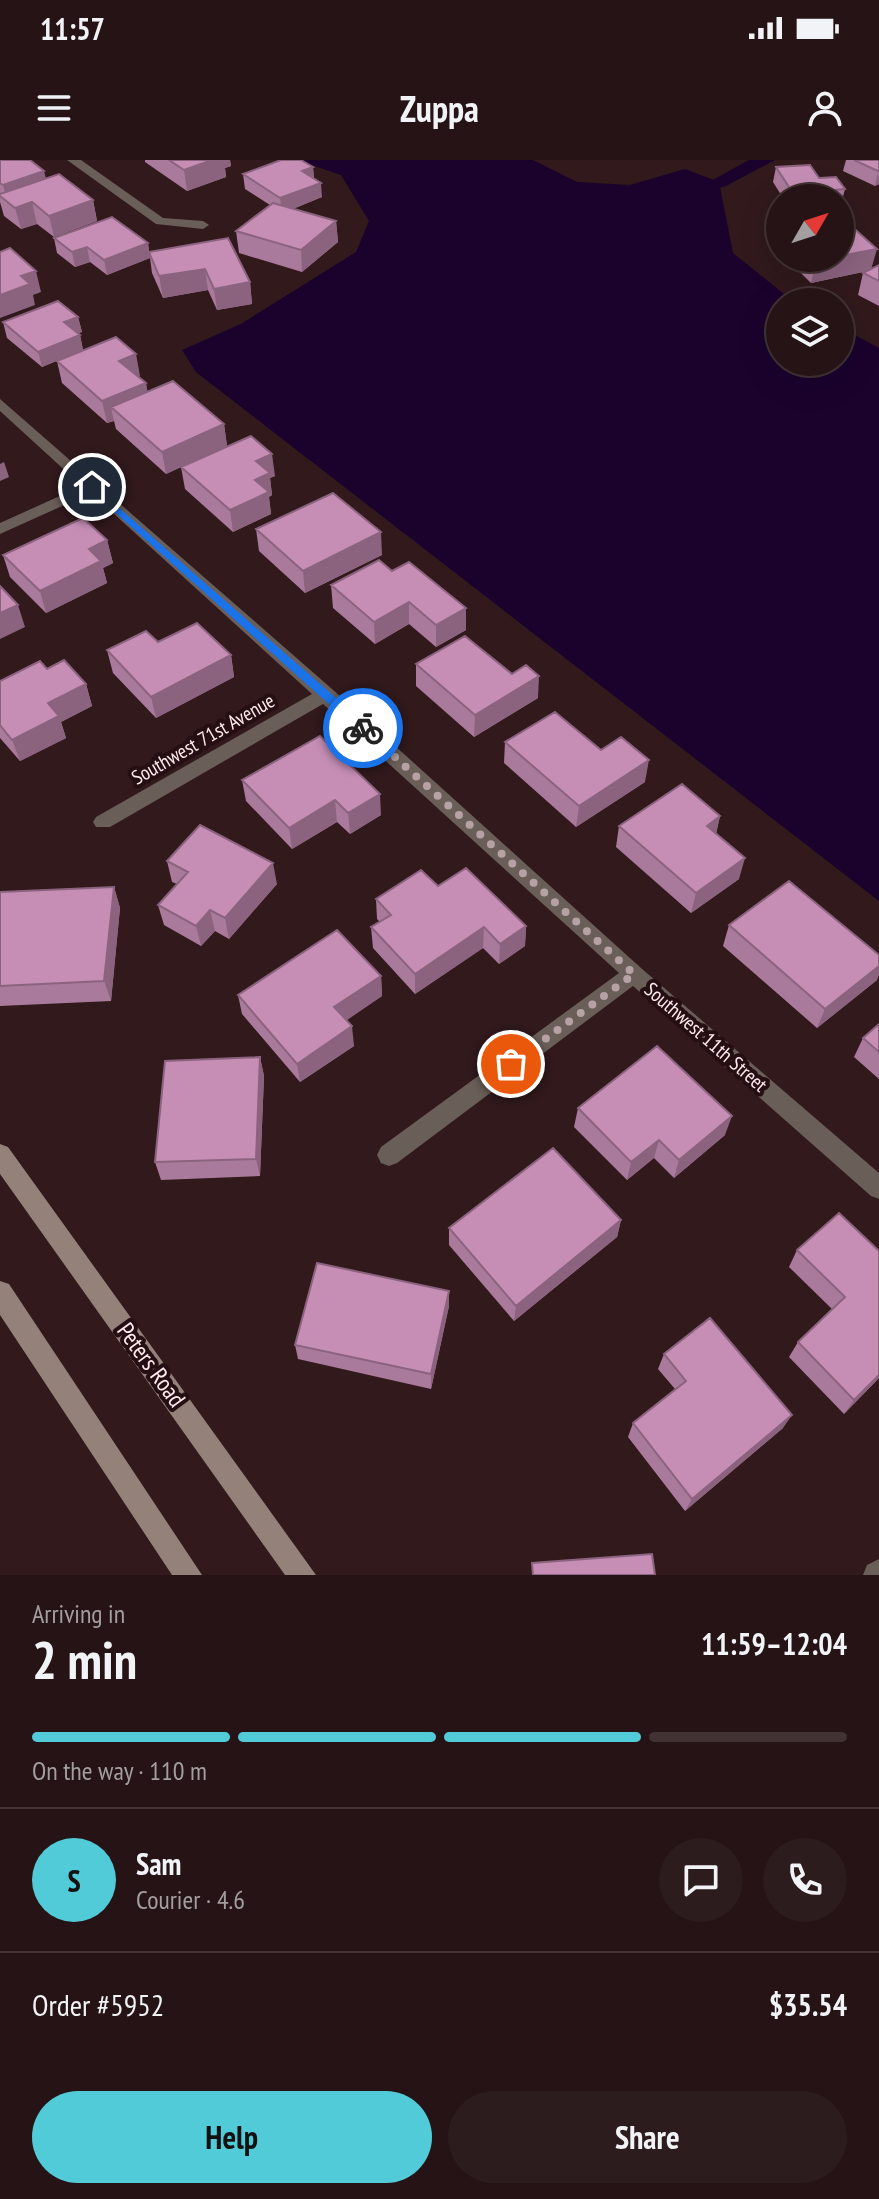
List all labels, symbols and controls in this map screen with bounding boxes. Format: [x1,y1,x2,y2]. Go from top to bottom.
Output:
text: 11:57 [40,9,105,48]
text: Zuppa [400,85,479,132]
icon: menu [32,86,76,130]
icon: person [803,86,847,130]
north arrow [766,184,854,272]
map controls [766,184,854,376]
button: layers [766,288,854,376]
pin [58,453,126,521]
icon: home [70,465,114,509]
street label: Southwest 71st Avenue [127,687,279,791]
courier [323,688,403,768]
icon: bike [341,706,385,750]
street label: Southwest 11th Street [639,977,773,1098]
pin [477,1030,545,1098]
icon: bag [489,1042,533,1086]
street label: Peters Road [110,1316,192,1413]
text: Arriving in [32,1597,125,1630]
text: 11:59–12:04 [701,1624,847,1663]
text: 2 min [32,1626,137,1693]
text: On the way · 110 m [32,1754,207,1787]
button: chat [659,1838,743,1922]
button: phone [763,1838,847,1922]
text: Sam [136,1844,181,1883]
text: S [67,1861,81,1900]
text: Courier · 4.6 [136,1883,245,1916]
text: Order #5952 [32,1985,164,2024]
text: $35.54 [769,1985,847,2024]
button: Help [32,2091,432,2183]
button: Share [448,2091,847,2183]

